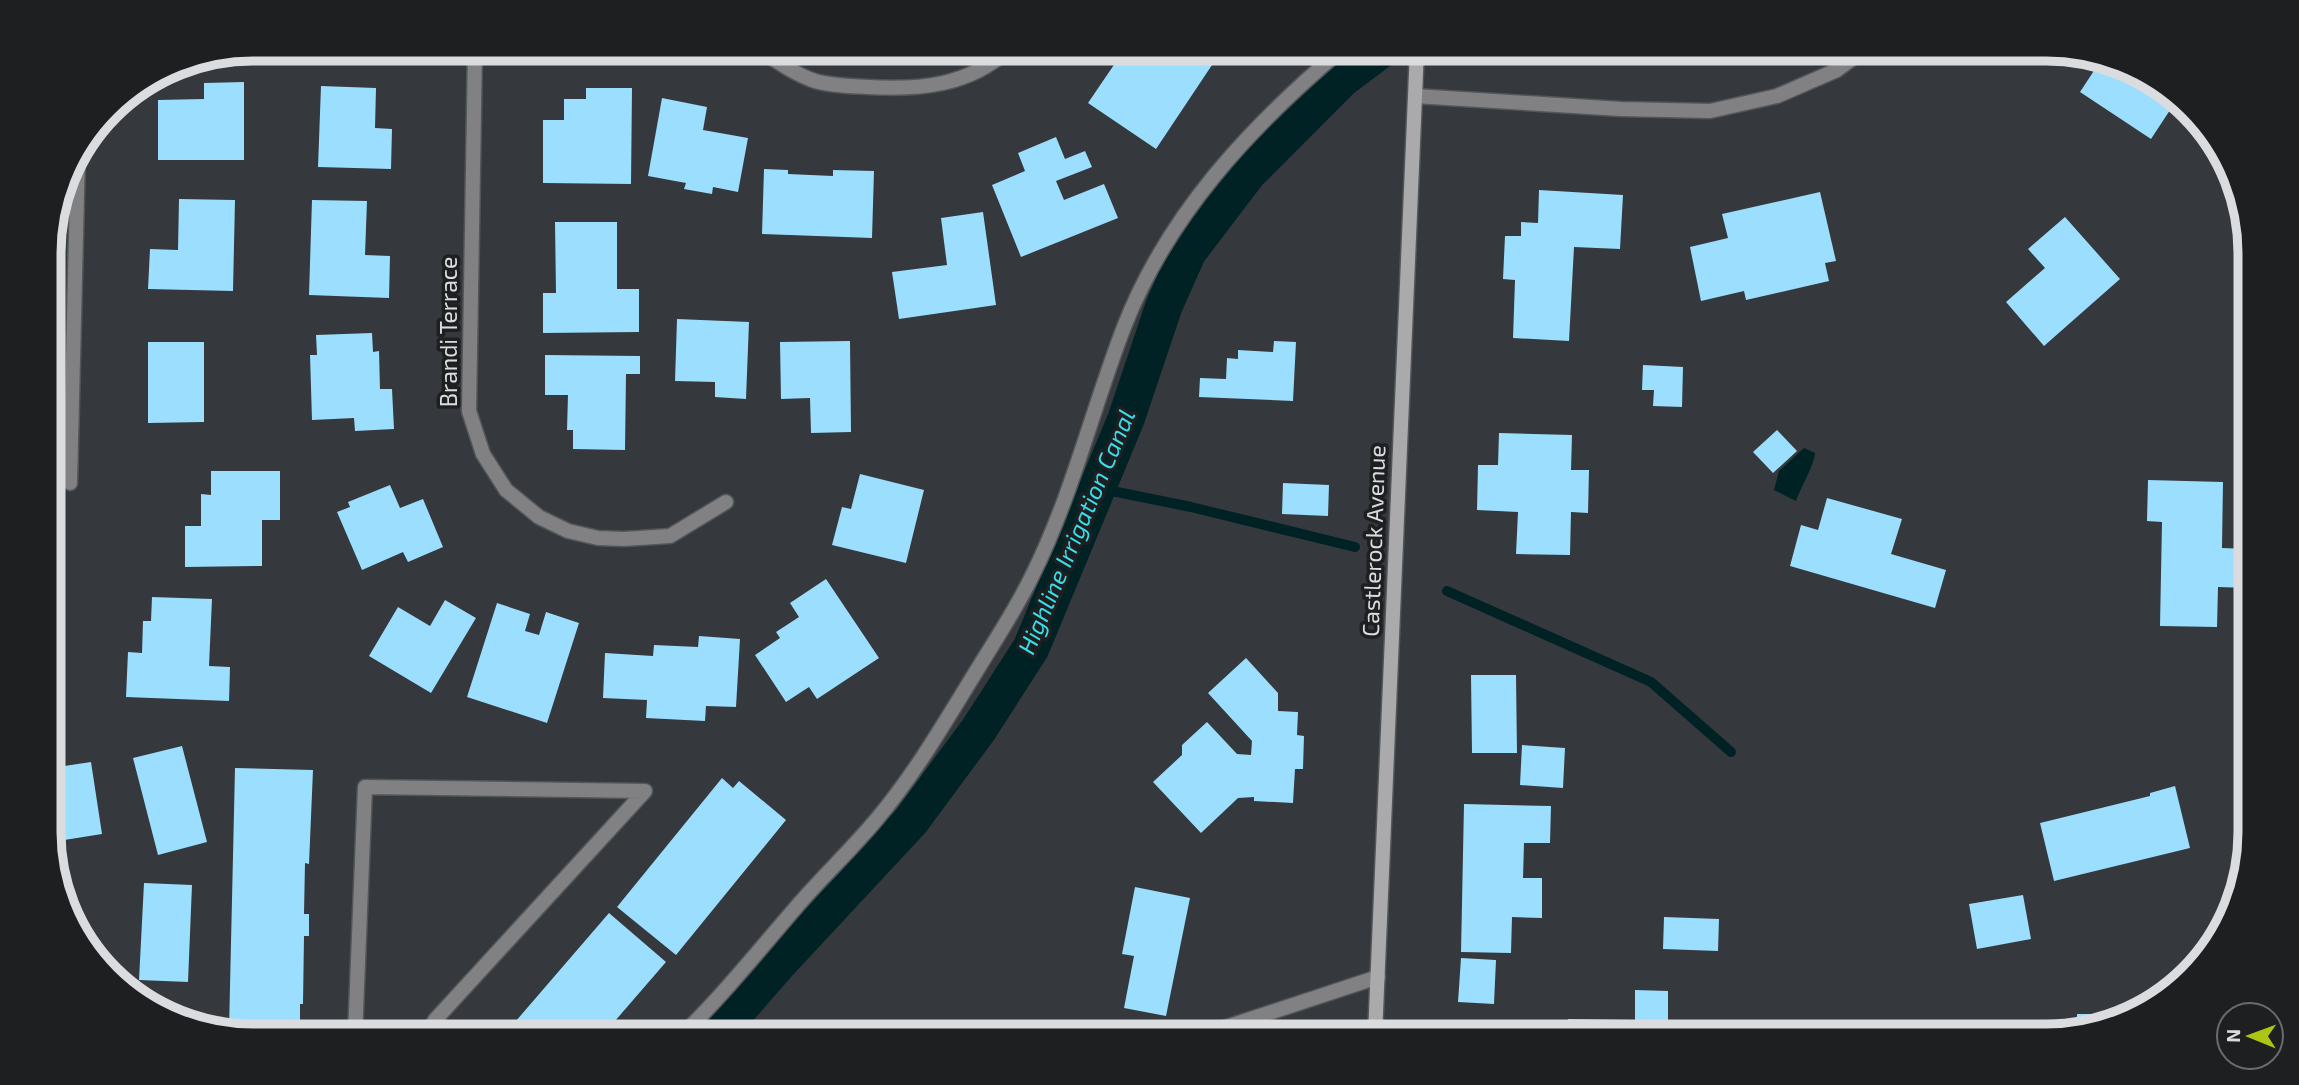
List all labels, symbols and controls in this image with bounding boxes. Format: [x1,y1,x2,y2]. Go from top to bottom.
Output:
street label: Brandi Terrace [434,257,462,407]
water label: Highline Irrigation Canal [1011,405,1140,658]
street label: Castlerock Avenue [1356,445,1390,637]
north arrow [2215,1001,2285,1071]
text: N [2221,1029,2244,1043]

